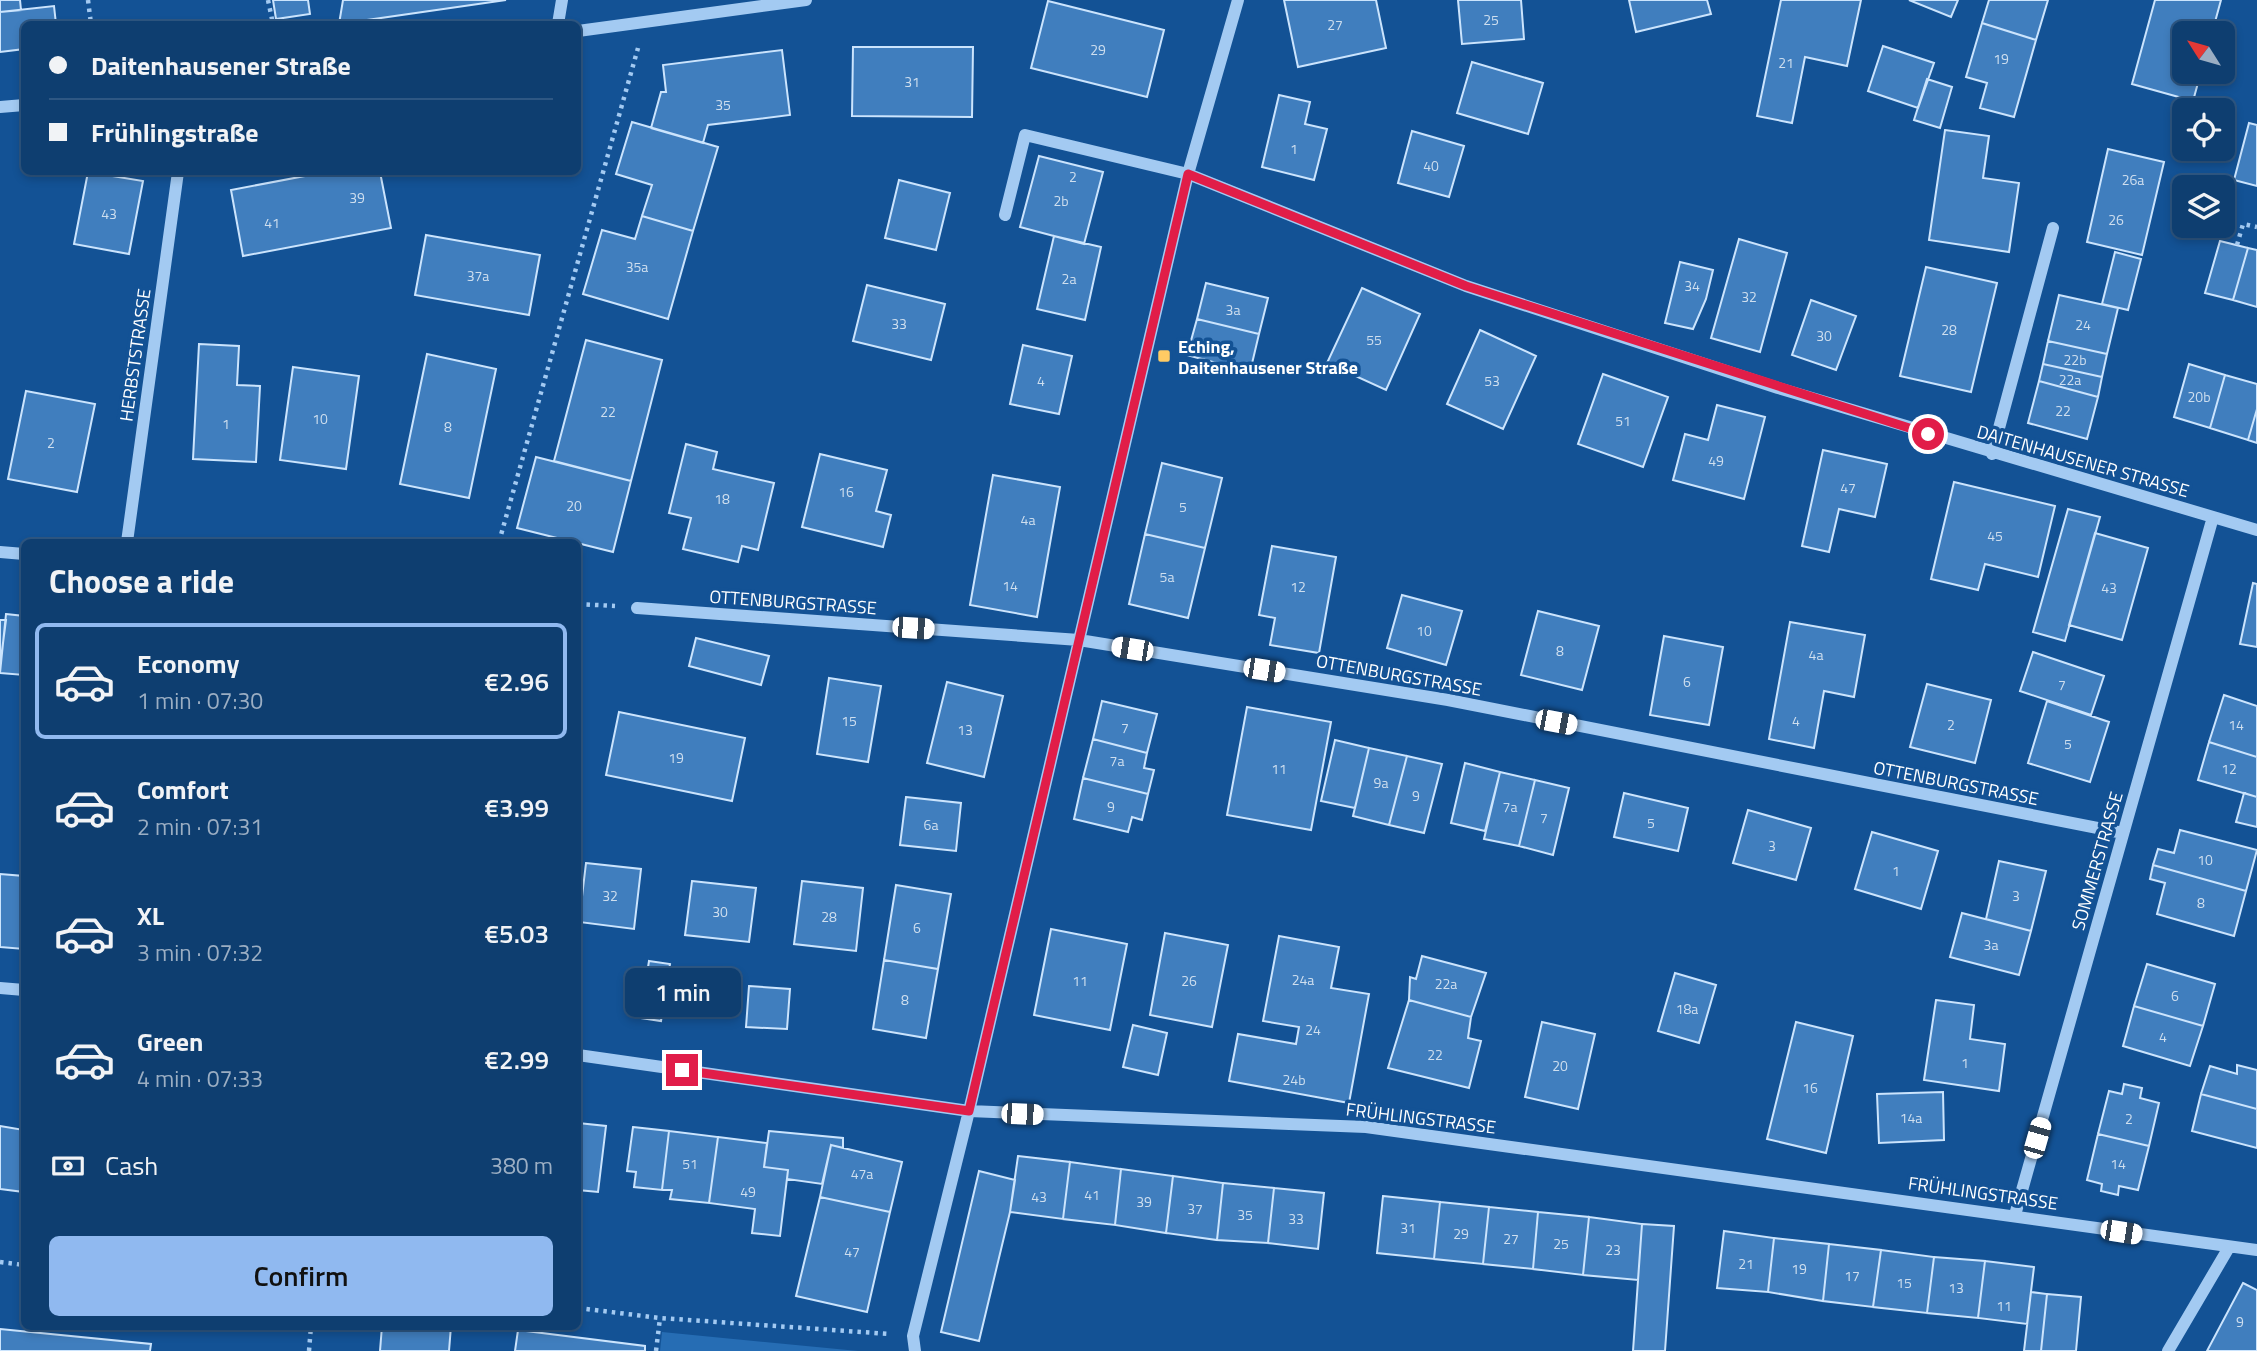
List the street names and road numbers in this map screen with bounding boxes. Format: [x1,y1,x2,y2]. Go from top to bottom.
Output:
street label: HERBSTSTRASSE [112,287,158,423]
street label: DAITENHAUSENER STRASSE [1974,418,2192,504]
street label: OTTENBURGSTRASSE [708,583,878,621]
street label: OTTENBURGSTRASSE [1314,647,1484,703]
street label: OTTENBURGSTRASSE [1871,754,2041,812]
street label: SOMMERSTRASSE [2064,788,2130,934]
street label: FRÜHLINGSTRASSE [1344,1095,1498,1141]
street label: FRÜHLINGSTRASSE [1906,1169,2060,1217]

